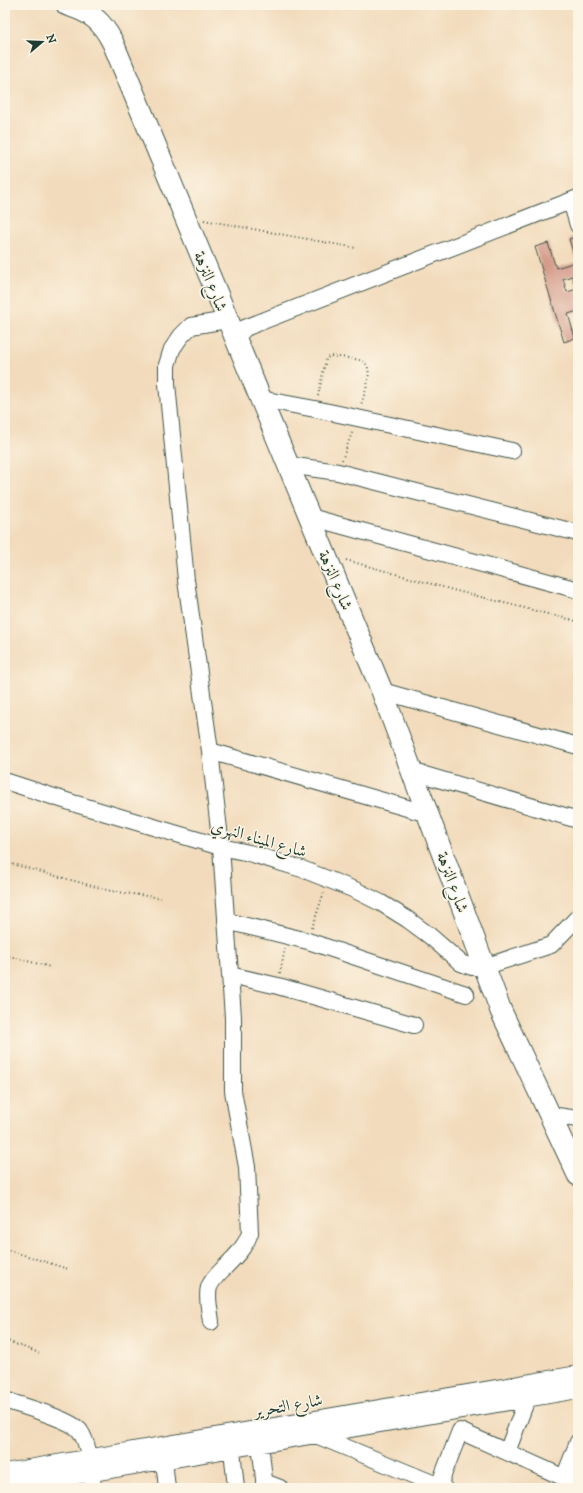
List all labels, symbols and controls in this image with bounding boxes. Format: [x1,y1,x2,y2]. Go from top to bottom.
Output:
north arrow [22,22,62,62]
text: N [42,33,59,46]
street label: شارع النزهة [186,248,232,316]
street label: شارع النزهة [311,547,358,615]
street label: شارع الميناء النهري [208,815,309,865]
street label: شارع النزهة [429,849,473,917]
street label: شارع التحرير [250,1389,325,1425]

